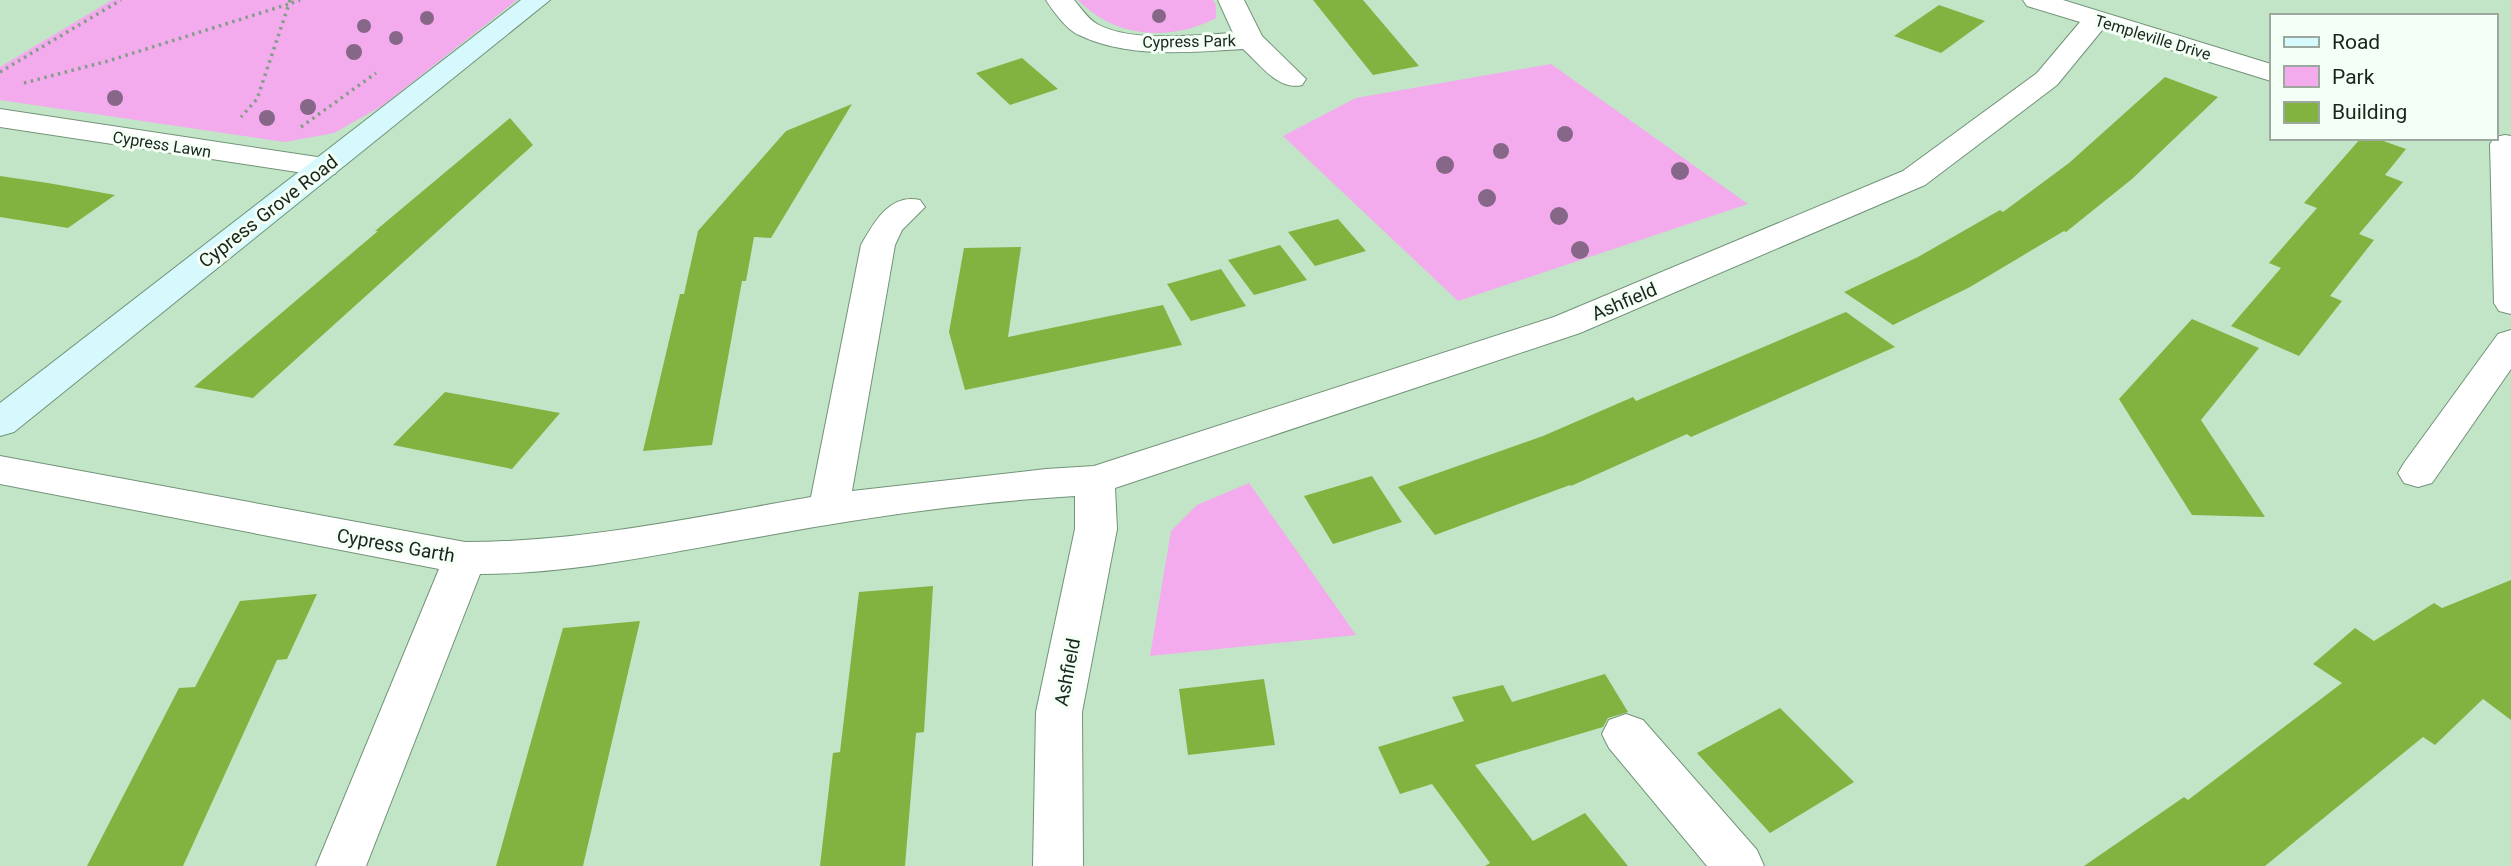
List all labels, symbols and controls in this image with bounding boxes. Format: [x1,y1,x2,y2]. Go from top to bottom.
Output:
street label: Templeville Drive [2093,11,2213,64]
legend [2270,14,2497,140]
text: Road [2332,30,2380,54]
street label: Cypress Park [1142,31,1237,52]
text: Park [2332,65,2375,89]
text: Building [2332,100,2407,124]
street label: Cypress Lawn [111,127,212,162]
street label: Cypress Grove Road [194,150,342,273]
street label: Ashfield [1588,277,1660,325]
street label: Cypress Garth [335,524,457,567]
street label: Ashfield [1050,636,1085,708]

